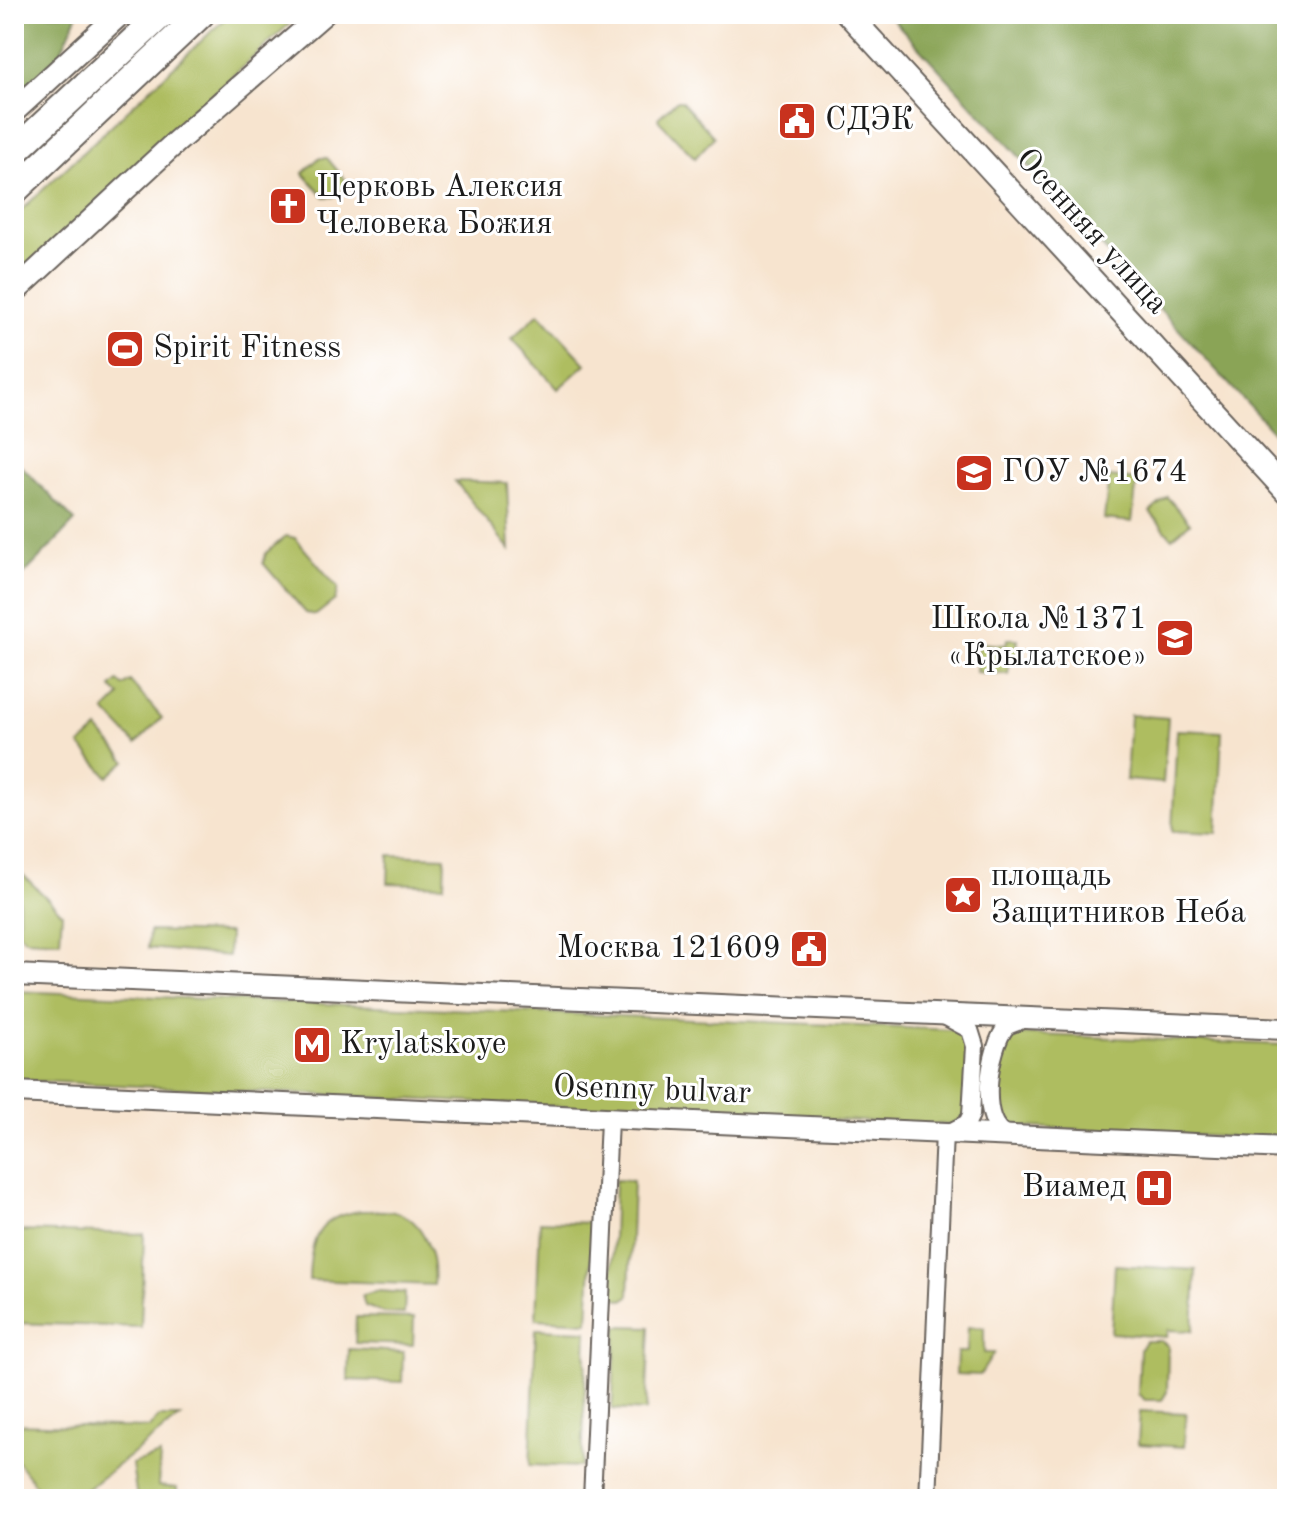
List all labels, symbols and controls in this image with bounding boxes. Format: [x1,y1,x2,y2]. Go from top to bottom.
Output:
public building icon: СДЭК [776,100,818,142]
place label: СДЭК [825,105,914,137]
street label: Осенняя улица [1009,143,1173,321]
place label: Церковь Алексия Человека Божия [316,172,563,241]
church icon: Церковь Алексия Человека Божия [267,185,309,227]
sports icon: Spirit Fitness [104,328,146,370]
place label: Spirit Fitness [153,333,341,365]
school or university icon: ГОУ №1674 [953,452,995,494]
place label: ГОУ №1674 [1002,457,1187,489]
place label: Школа №1371 «Крылатское» [930,604,1147,673]
school or university icon: Школа №1371 «Крылатское» [1154,617,1196,659]
place label: площадь Защитников Неба [991,861,1246,930]
place icon: площадь Защитников Неба [942,874,984,916]
public building icon: Москва 121609 [788,928,830,970]
place label: Москва 121609 [557,933,781,965]
metro station icon: Krylatskoye [291,1024,333,1066]
place label: Krylatskoye [340,1029,506,1061]
street label: Osenny bulvar [552,1072,752,1110]
hospital icon: Виамед [1133,1167,1175,1209]
place label: Виамед [1022,1172,1126,1204]

